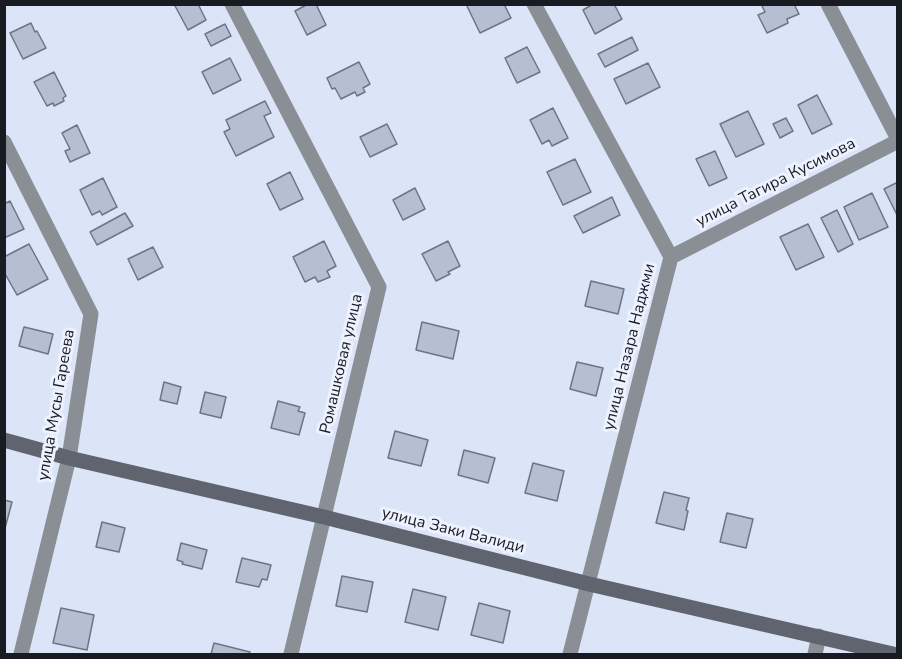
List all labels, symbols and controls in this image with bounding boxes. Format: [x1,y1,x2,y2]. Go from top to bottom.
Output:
street label: улица Тагира Кусимова [693,134,859,232]
street label: улица Назара Наджми [600,262,660,432]
street label: Ромашковая улица [317,292,367,436]
street label: улица Мусы Гареева [34,328,80,482]
street label: улица Заки Валиди [380,504,526,558]

